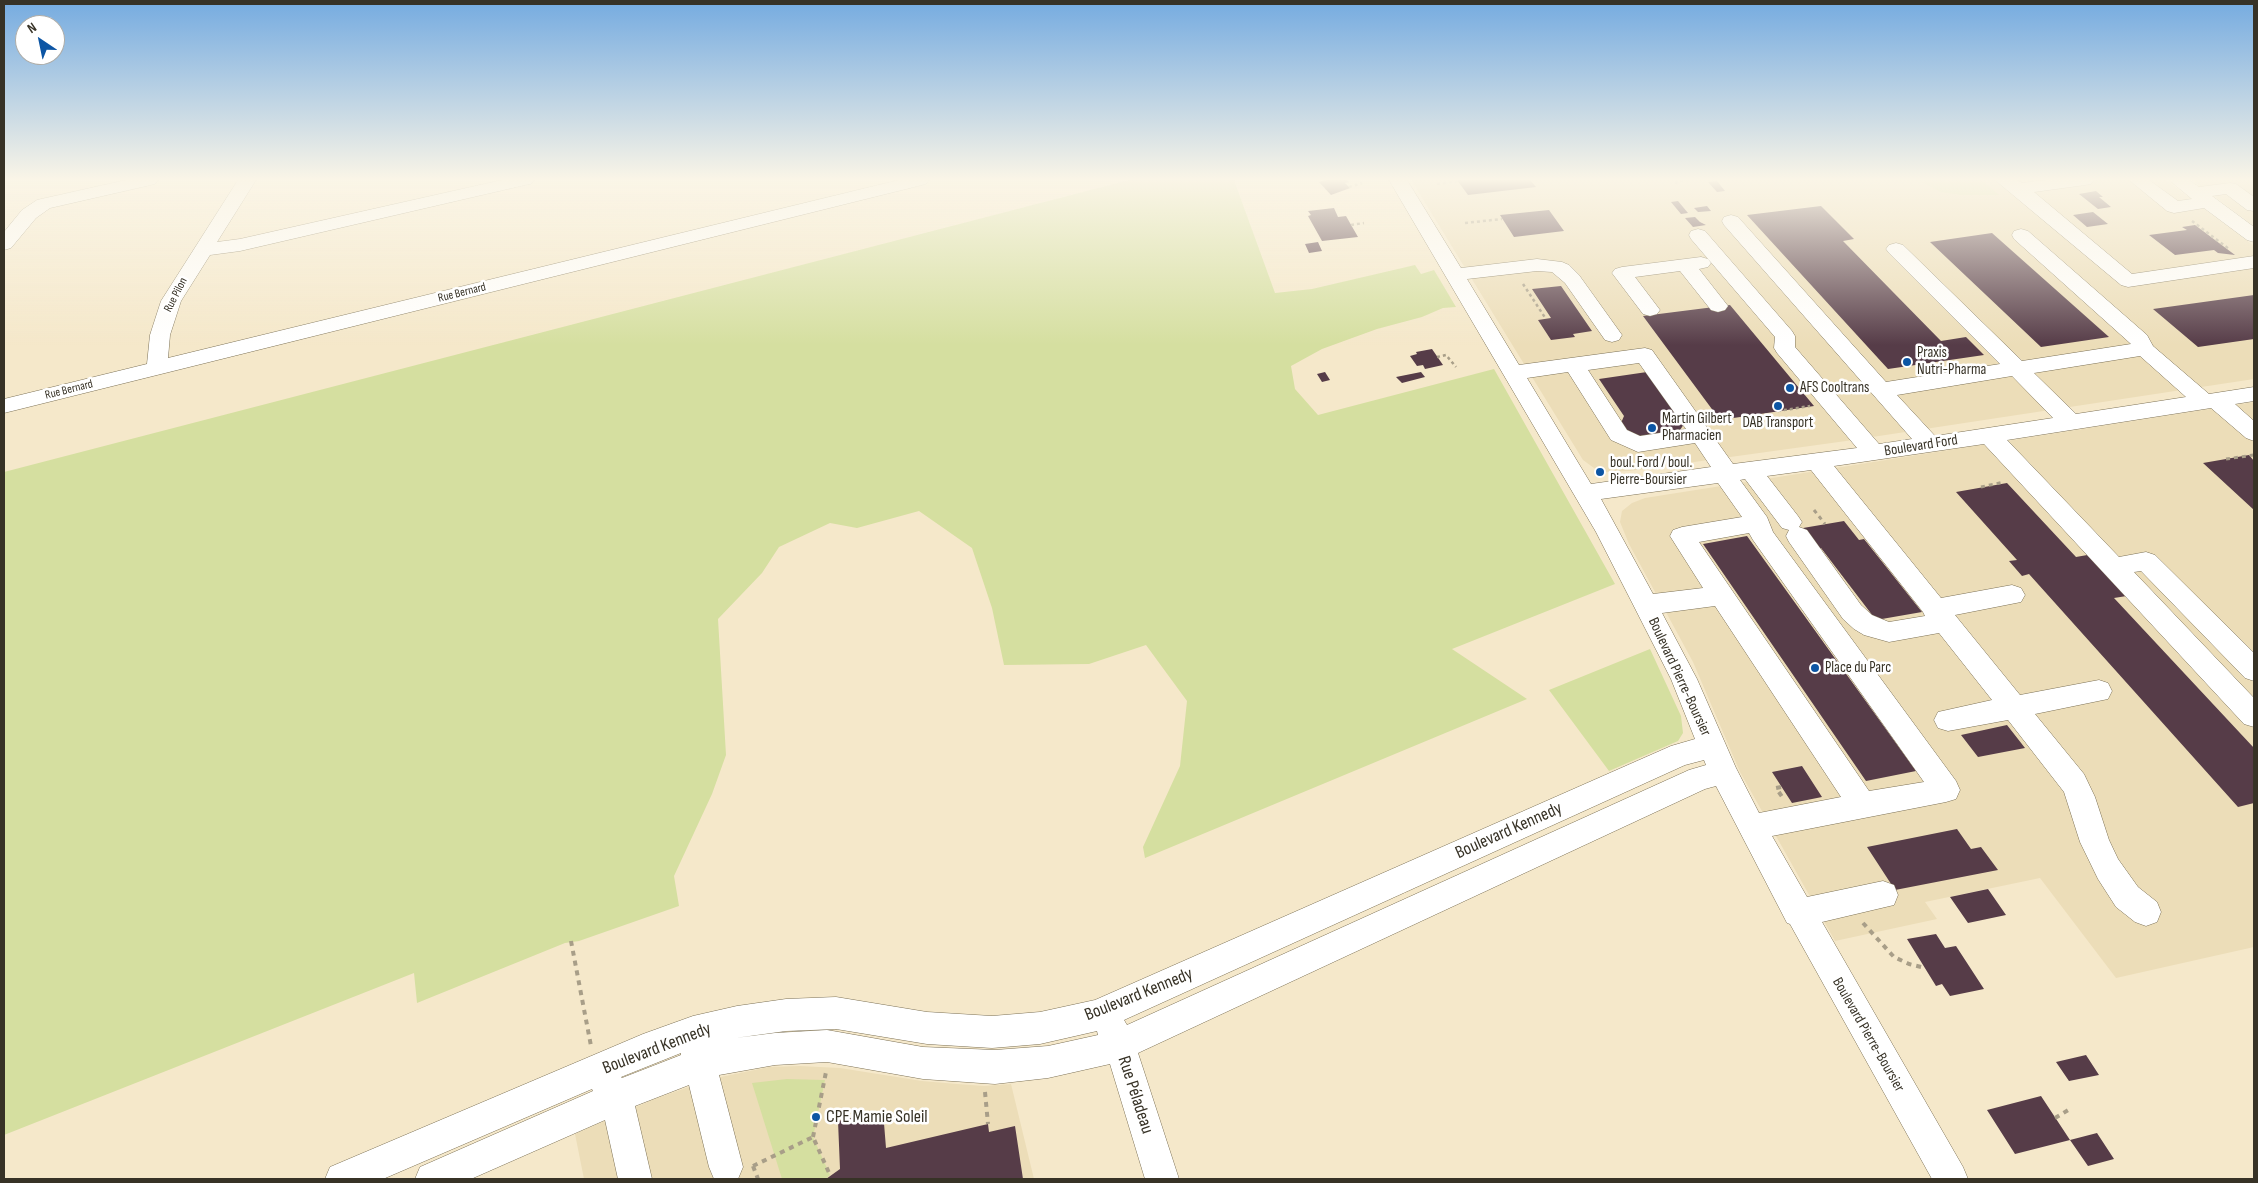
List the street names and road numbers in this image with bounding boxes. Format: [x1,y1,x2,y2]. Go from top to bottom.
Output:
street label: Rue Pilon [161,275,191,315]
street label: Rue Bernard [437,280,487,306]
street label: Rue Bernard [44,377,94,403]
street label: Boulevard Ford [1883,431,1959,461]
street label: Boulevard Pierre-Boursier [1644,615,1714,739]
street label: Boulevard Kennedy [1452,798,1566,864]
street label: Boulevard Kennedy [1082,964,1196,1026]
street label: Boulevard Pierre-Boursier [1828,975,1908,1095]
street label: Boulevard Kennedy [600,1018,714,1080]
street label: Rue Péladeau [1112,1054,1158,1136]

